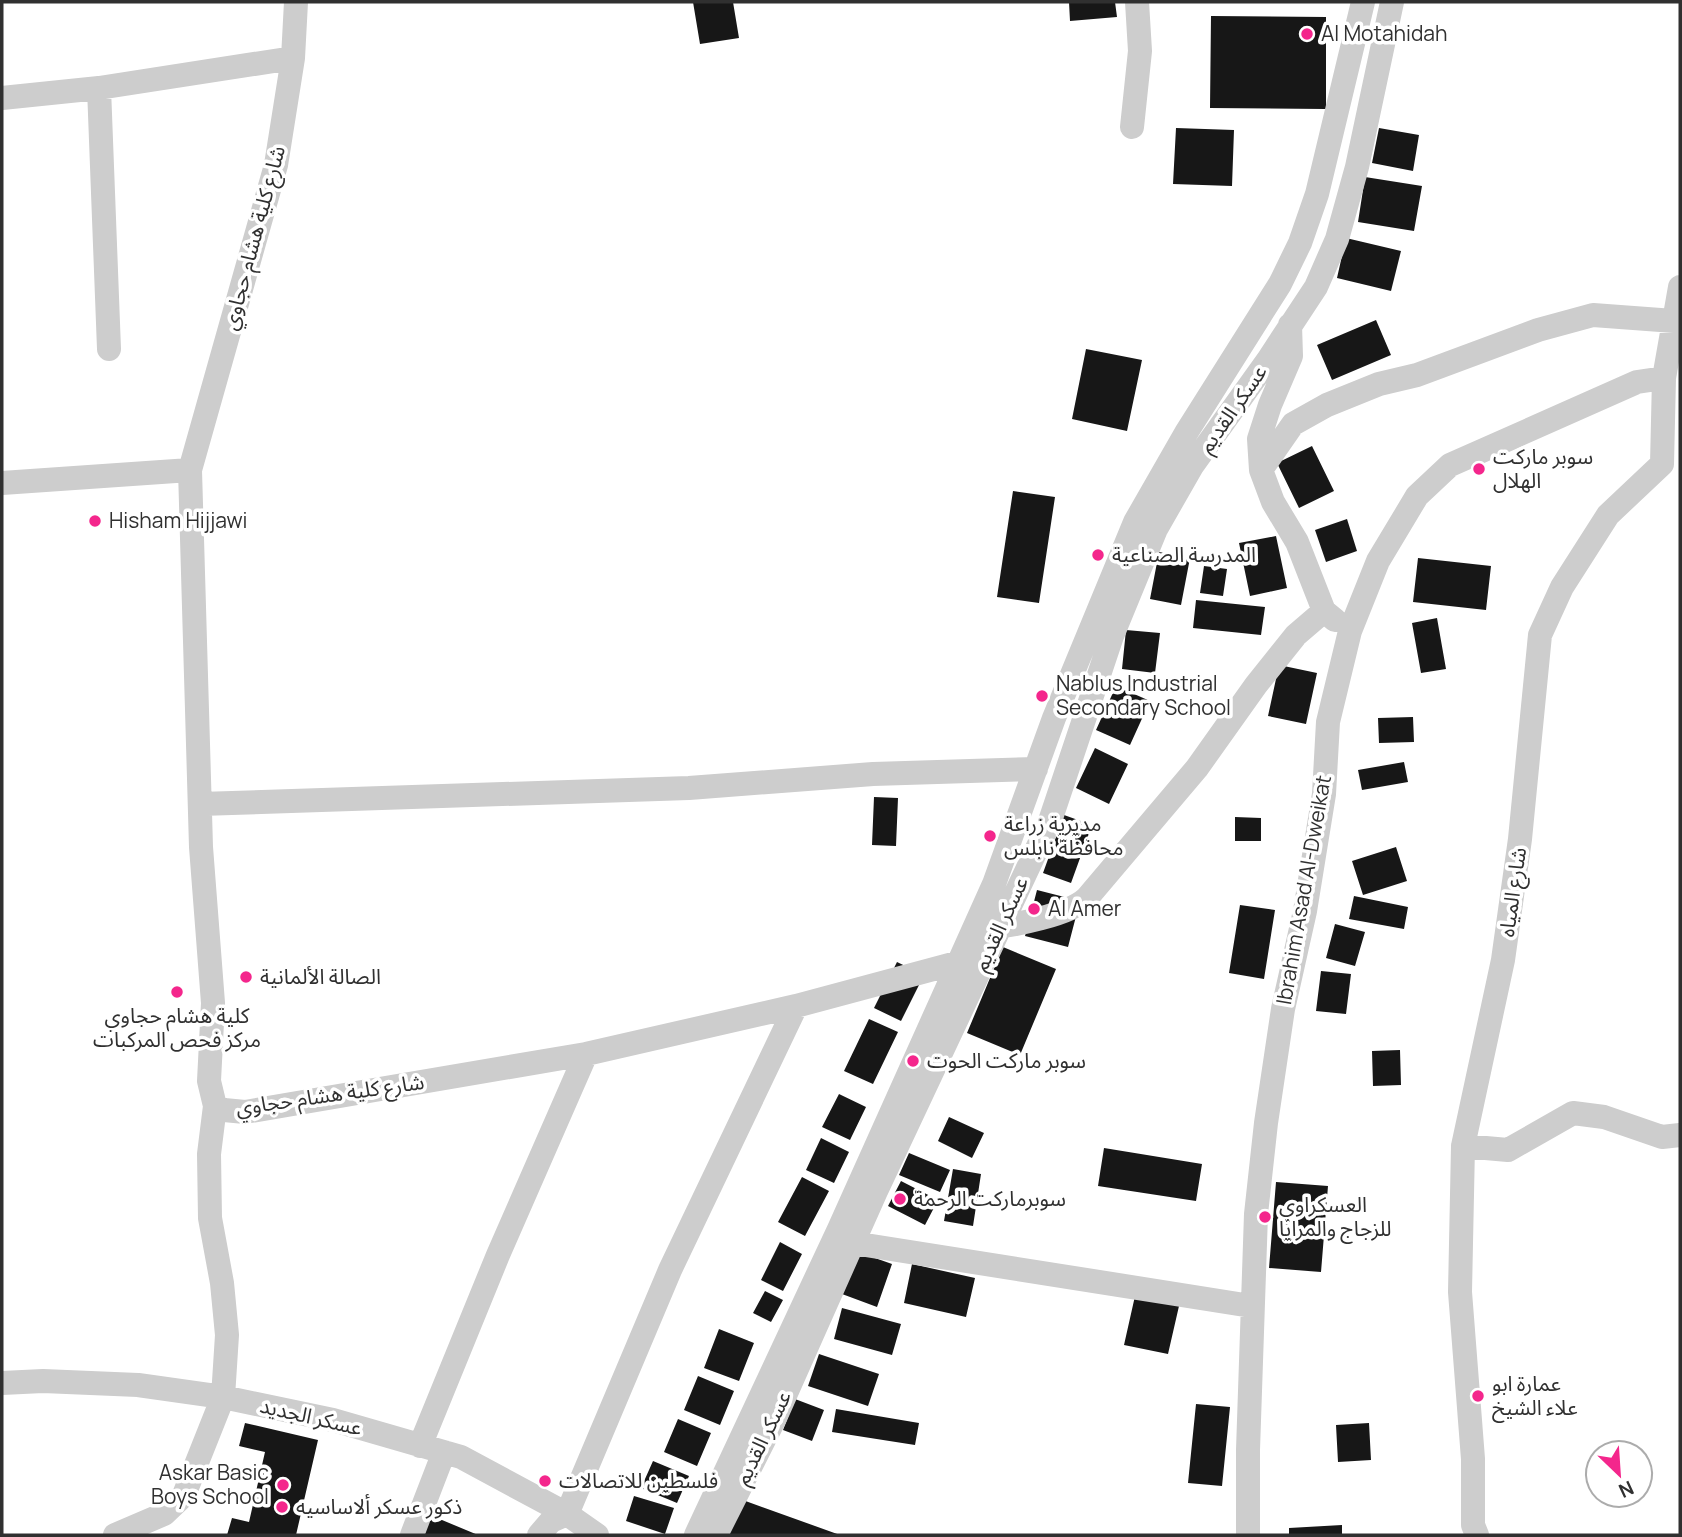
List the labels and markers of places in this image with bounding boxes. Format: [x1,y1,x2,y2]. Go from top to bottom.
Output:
place label: Al Motahidah [1321,19,1448,47]
marker: Al Motahidah [1299,26,1315,42]
place label: سوبر ماركت الهلال [1493,442,1593,494]
marker: سوبر ماركت الهلال [1471,461,1487,477]
place label: Hisham Hijjawi [109,506,248,534]
marker: Hisham Hijjawi [87,513,103,529]
place label: المدرسة الصناعية [1112,540,1256,568]
marker: المدرسة الصناعية [1090,547,1106,563]
place label: Nablus Industrial Secondary School [1056,669,1231,721]
marker: Nablus Industrial Secondary School [1034,688,1050,704]
place label: مديرية زراعة محافظة نابلس [1004,809,1124,861]
marker: مديرية زراعة محافظة نابلس [982,828,998,844]
place label: Al Amer [1048,894,1122,922]
marker: Al Amer [1026,901,1042,917]
place label: الصالة الألمانية [260,962,381,990]
marker: الصالة الألمانية [238,969,254,985]
marker: كلية هشام حجاوي مركز فحص المركبات [169,984,185,1000]
place label: كلية هشام حجاوي مركز فحص المركبات [93,1001,261,1053]
place label: سوبر ماركت الحوت [927,1046,1086,1074]
marker: سوبر ماركت الحوت [905,1053,921,1069]
place label: سوبرماركت الرحمة [914,1184,1066,1212]
place label: العسكراوي للزجاج والمرايا [1279,1190,1392,1244]
marker: سوبرماركت الرحمة [892,1191,908,1207]
marker: العسكراوي للزجاج والمرايا [1257,1209,1273,1225]
place label: عمارة ابو علاء الشيخ [1492,1369,1578,1423]
marker: عمارة ابو علاء الشيخ [1470,1388,1486,1404]
place label: Askar Basic Boys School [151,1458,269,1510]
place label: فلسطين للاتصالات [559,1466,718,1494]
marker: فلسطين للاتصالات [537,1473,553,1489]
marker: Askar Basic Boys School [275,1477,291,1493]
place label: ذكور عسكر ألاساسيه [296,1492,462,1520]
marker: ذكور عسكر ألاساسيه [274,1499,290,1515]

